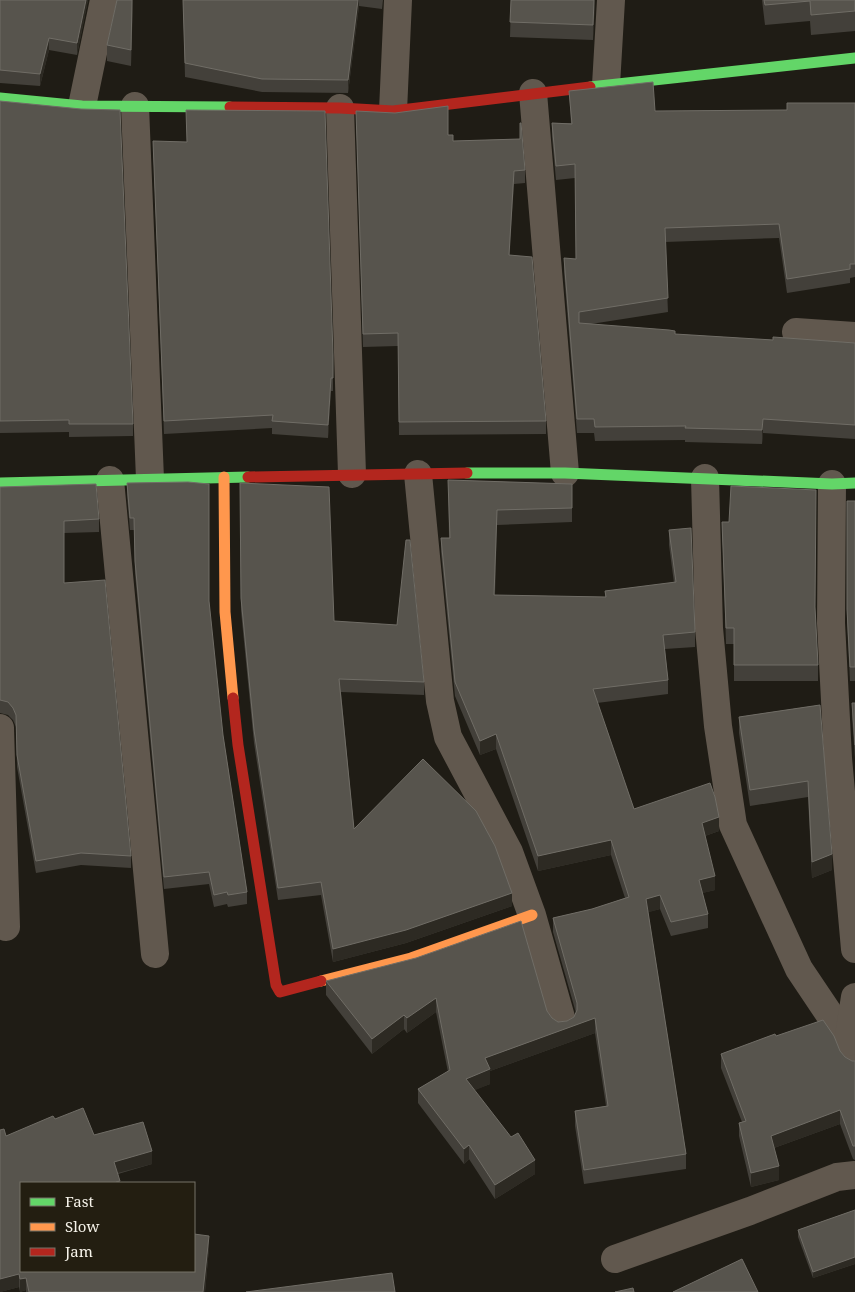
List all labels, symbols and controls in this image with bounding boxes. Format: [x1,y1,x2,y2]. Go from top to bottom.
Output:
legend [20,1182,195,1272]
text: Fast [65,1191,94,1211]
text: Slow [65,1216,99,1236]
text: Jam [64,1241,93,1261]

